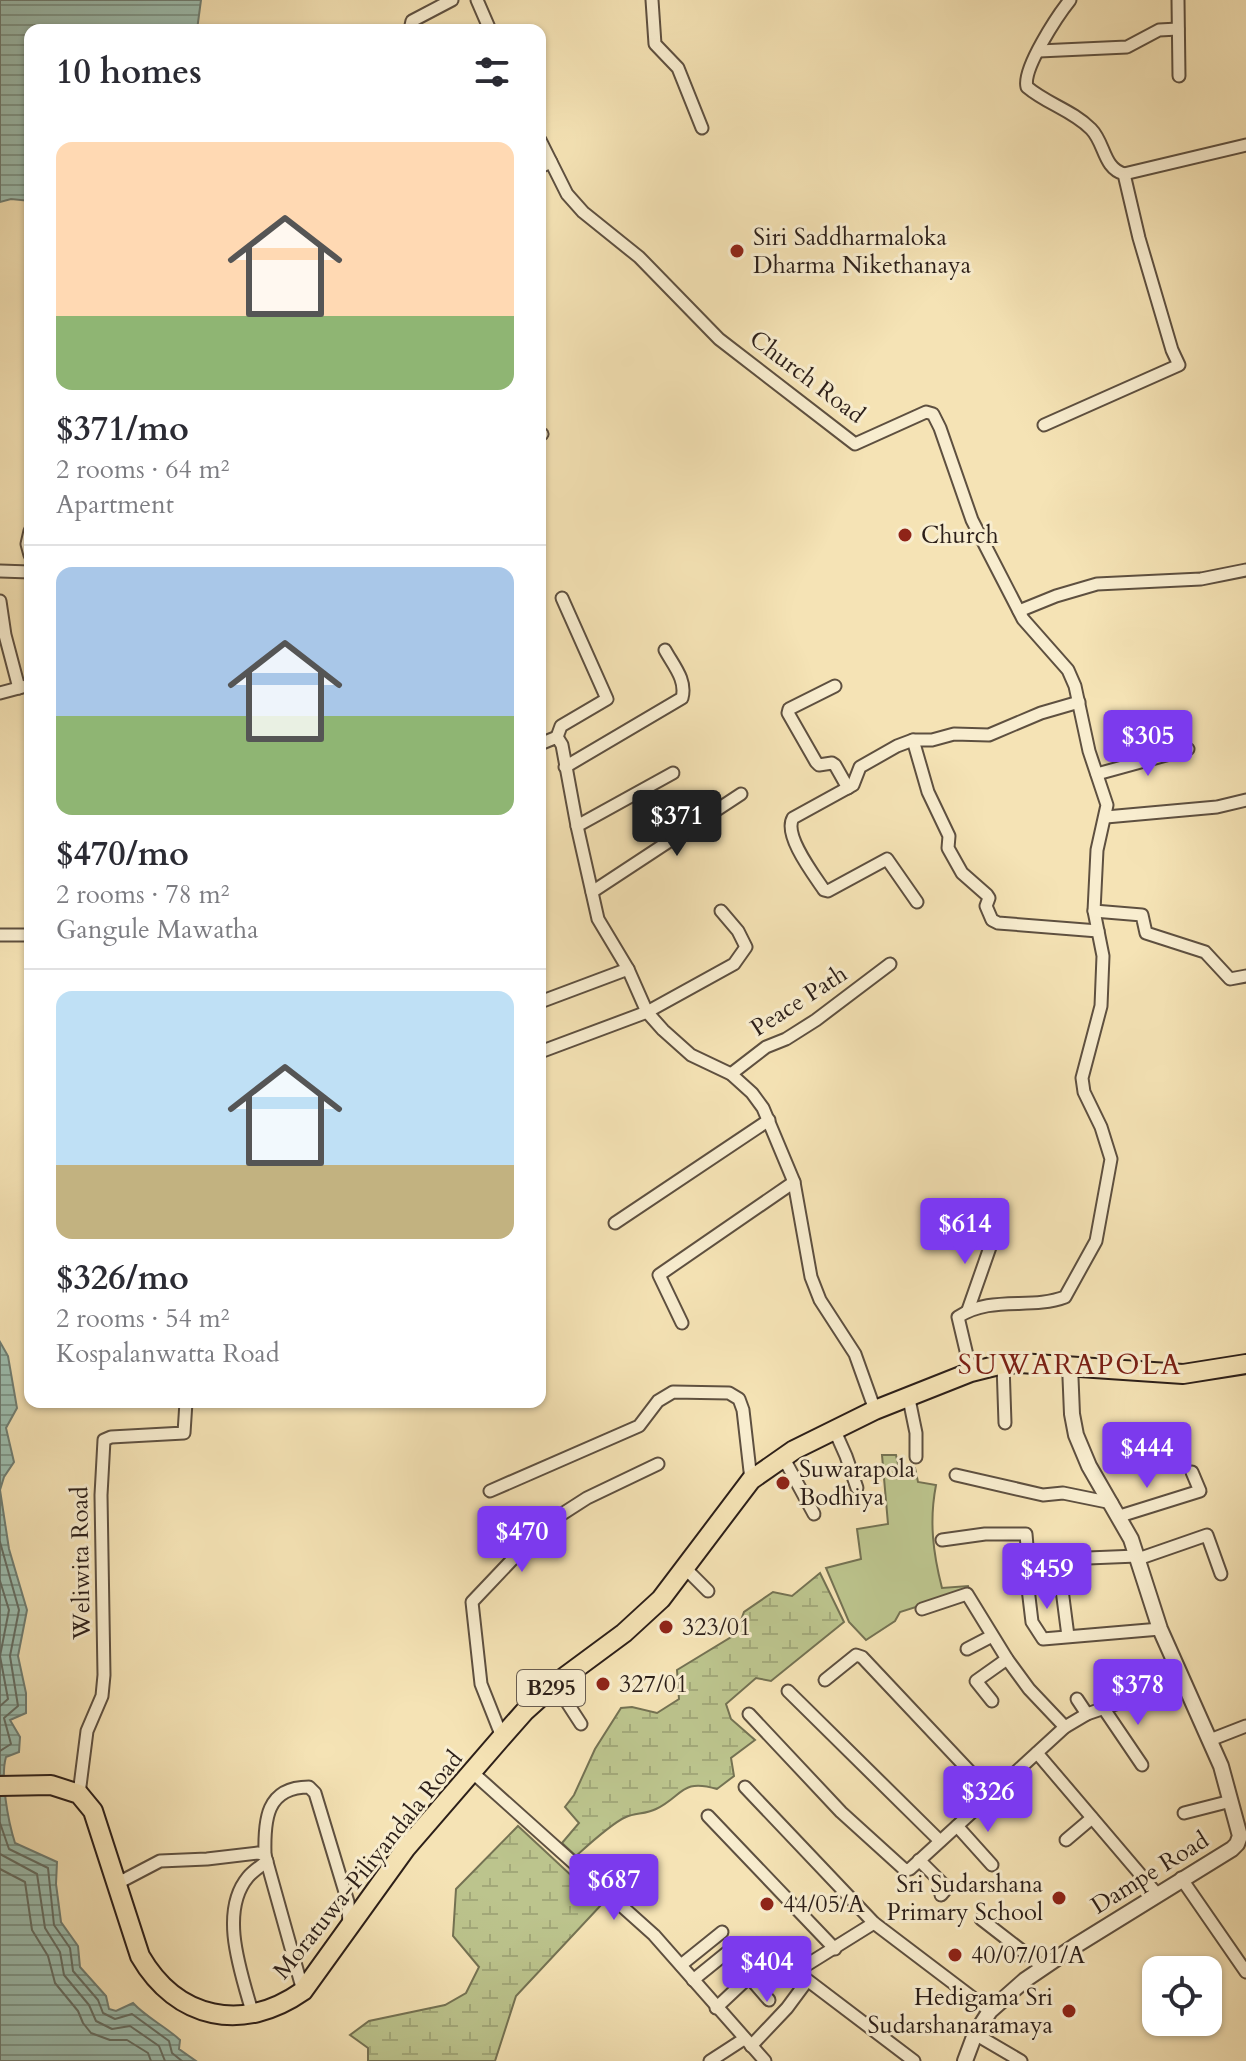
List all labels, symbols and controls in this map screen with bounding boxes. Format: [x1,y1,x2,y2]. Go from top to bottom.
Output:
text: 10 homes [56,49,202,95]
icon: filters [470,50,514,94]
icon: home [213,194,357,338]
place label: Siri Saddharmaloka Dharma Nikethanaya [753,221,972,282]
marker: Siri Saddharmaloka Dharma Nikethanaya [728,242,746,260]
street label: Church Road [742,323,872,431]
text: $371/mo [56,406,189,452]
text: 2 rooms · 64 m² [56,452,229,487]
text: Apartment [56,487,174,522]
place label: Church [921,519,999,552]
marker: Church [896,526,914,544]
icon: home [213,619,357,763]
pin: $305 [1101,710,1195,778]
text: $305 [1121,718,1175,753]
pin: $371 [630,790,724,858]
text: $371 [650,798,704,833]
text: $470/mo [56,831,189,877]
text: 2 rooms · 78 m² [56,877,229,912]
text: Gangule Mawatha [56,912,258,947]
street label: Peace Path [744,957,854,1045]
icon: home [213,1043,357,1187]
pin: $614 [918,1198,1012,1266]
text: $614 [938,1206,992,1241]
text: $326/mo [56,1255,189,1301]
text: 2 rooms · 54 m² [56,1301,229,1336]
text: Kospalanwatta Road [56,1336,280,1371]
district label: SUWARAPOLA [958,1346,1182,1384]
pin: $444 [1100,1422,1194,1490]
text: $444 [1120,1430,1174,1465]
place label: Suwarapola Bodhiya [799,1453,916,1514]
marker: Suwarapola Bodhiya [774,1474,792,1492]
street label: Weliwita Road [63,1486,99,1641]
pin: $470 [475,1506,569,1574]
text: $470 [495,1514,549,1549]
pin: $459 [1000,1543,1094,1611]
text: $459 [1020,1551,1074,1586]
place label: 323/01 [682,1611,751,1644]
marker: 323/01 [657,1618,675,1636]
pin: $378 [1091,1659,1185,1727]
text: $378 [1111,1667,1165,1702]
place label: 327/01 [619,1668,688,1701]
road number: B295 [517,1670,585,1706]
marker: 327/01 [594,1675,612,1693]
street label: Moratuwa-Piliyandala Road [265,1744,471,1986]
pin: $326 [941,1766,1035,1834]
text: $326 [961,1774,1015,1809]
street label: Dampe Road [1085,1824,1215,1922]
pin: $687 [567,1854,661,1922]
text: $687 [587,1862,641,1897]
place label: Sri Sudarshana Primary School [887,1868,1044,1929]
place label: 44/05/A [783,1888,866,1921]
marker: Sri Sudarshana Primary School [1050,1889,1068,1907]
marker: 44/05/A [758,1895,776,1913]
pin: $404 [720,1936,814,2004]
place label: 40/07/01/A [971,1939,1086,1972]
text: $404 [740,1944,794,1979]
marker: 40/07/01/A [946,1946,964,1964]
map controls [1142,1956,1222,2036]
button: locate [1142,1956,1222,2036]
place label: Hedigama Sri Sudarshanaramaya [867,1981,1054,2042]
marker: Hedigama Sri Sudarshanaramaya [1060,2002,1078,2020]

